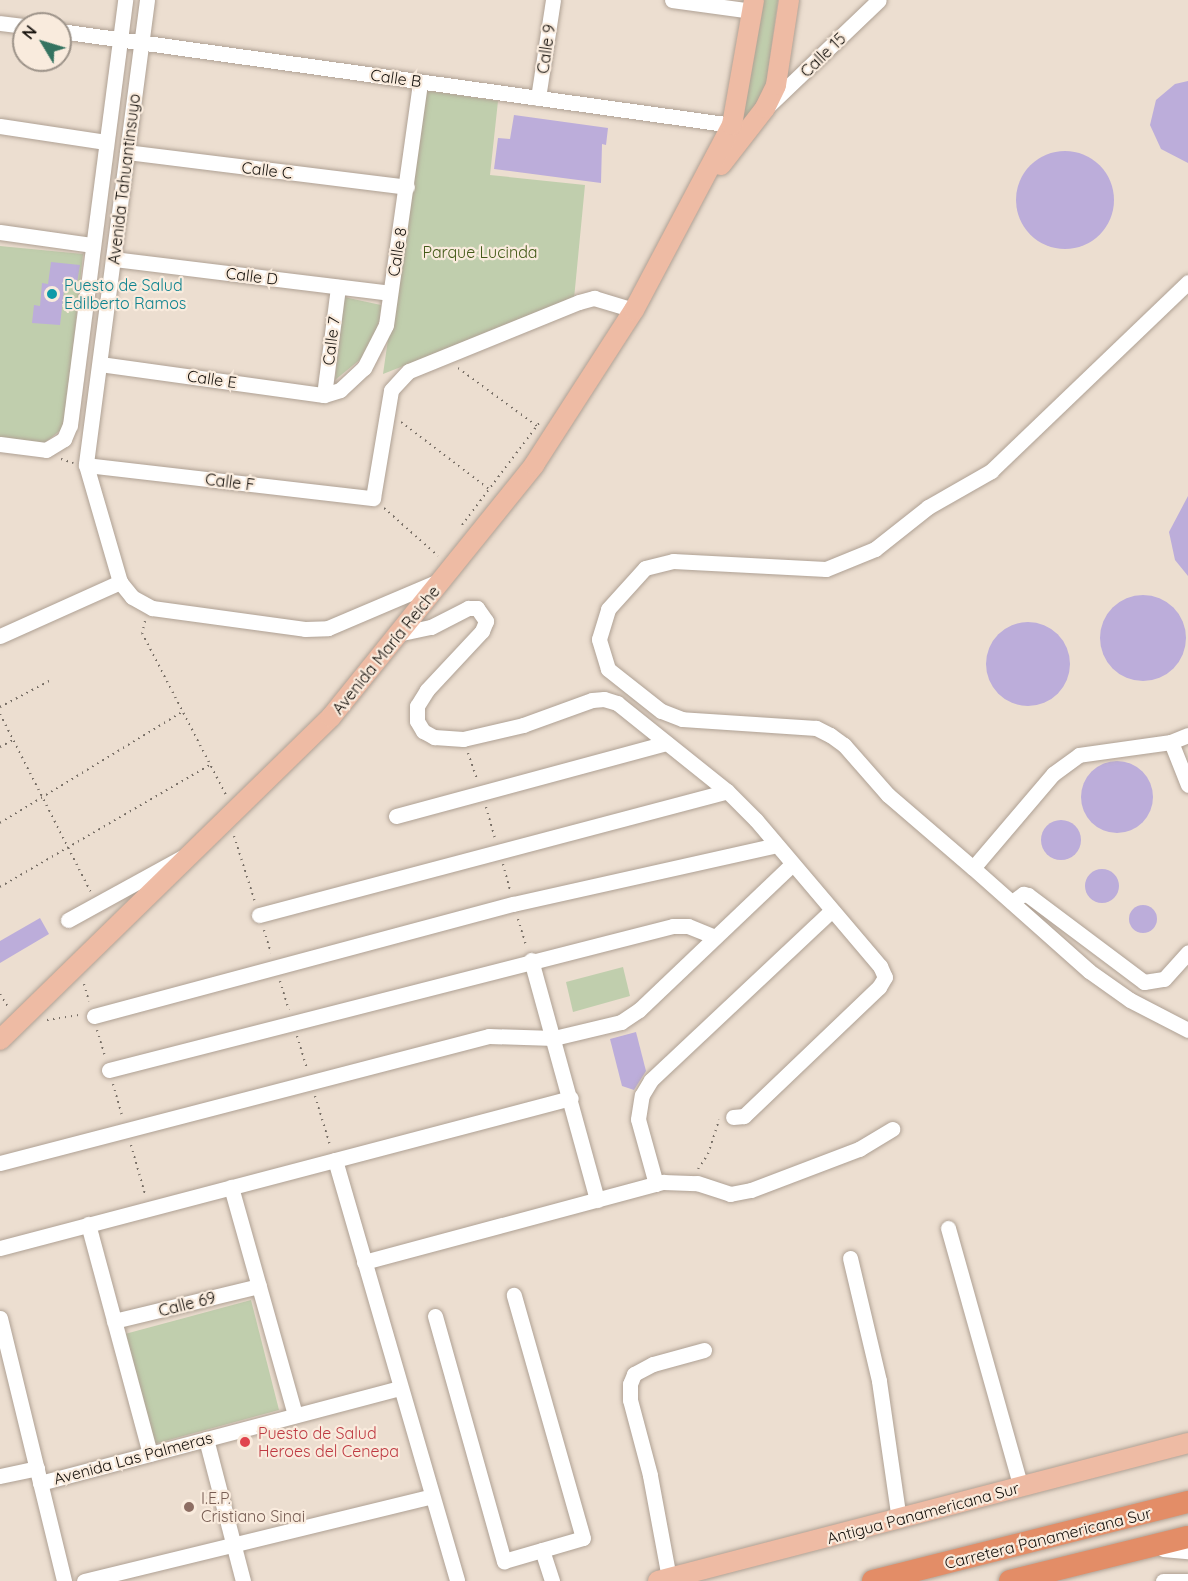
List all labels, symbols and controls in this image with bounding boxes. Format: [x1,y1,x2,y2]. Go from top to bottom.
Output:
north arrow [12,12,72,72]
text: N [18,21,41,43]
street label: Calle 9 [533,23,559,75]
street label: Calle 15 [796,29,850,81]
street label: Calle B [369,65,423,91]
street label: Avenida Tahuantinsuyo [104,92,144,266]
street label: Calle C [240,157,294,183]
street label: Calle 8 [384,226,410,278]
park label: Parque Lucinda [422,242,538,262]
street label: Calle D [225,263,279,289]
place label: Puesto de Salud Edilberto Ramos [64,275,186,313]
marker: Puesto de Salud Edilberto Ramos [45,287,59,301]
street label: Calle 7 [318,316,344,366]
street label: Calle E [186,366,238,392]
street label: Calle F [204,469,256,495]
street label: Avenida María Reiche [328,582,444,718]
street label: Calle 69 [156,1288,218,1320]
place label: Puesto de Salud Heroes del Cenepa [258,1423,399,1461]
street label: Avenida Las Palmeras [52,1428,214,1488]
marker: Puesto de Salud Heroes del Cenepa [236,1433,254,1451]
street label: Antigua Panamericana Sur [825,1478,1021,1548]
place label: I.E.P. Cristiano Sinai [201,1488,305,1526]
marker: I.E.P. Cristiano Sinai [182,1500,196,1514]
street label: Carretera Panamericana Sur [943,1503,1153,1573]

